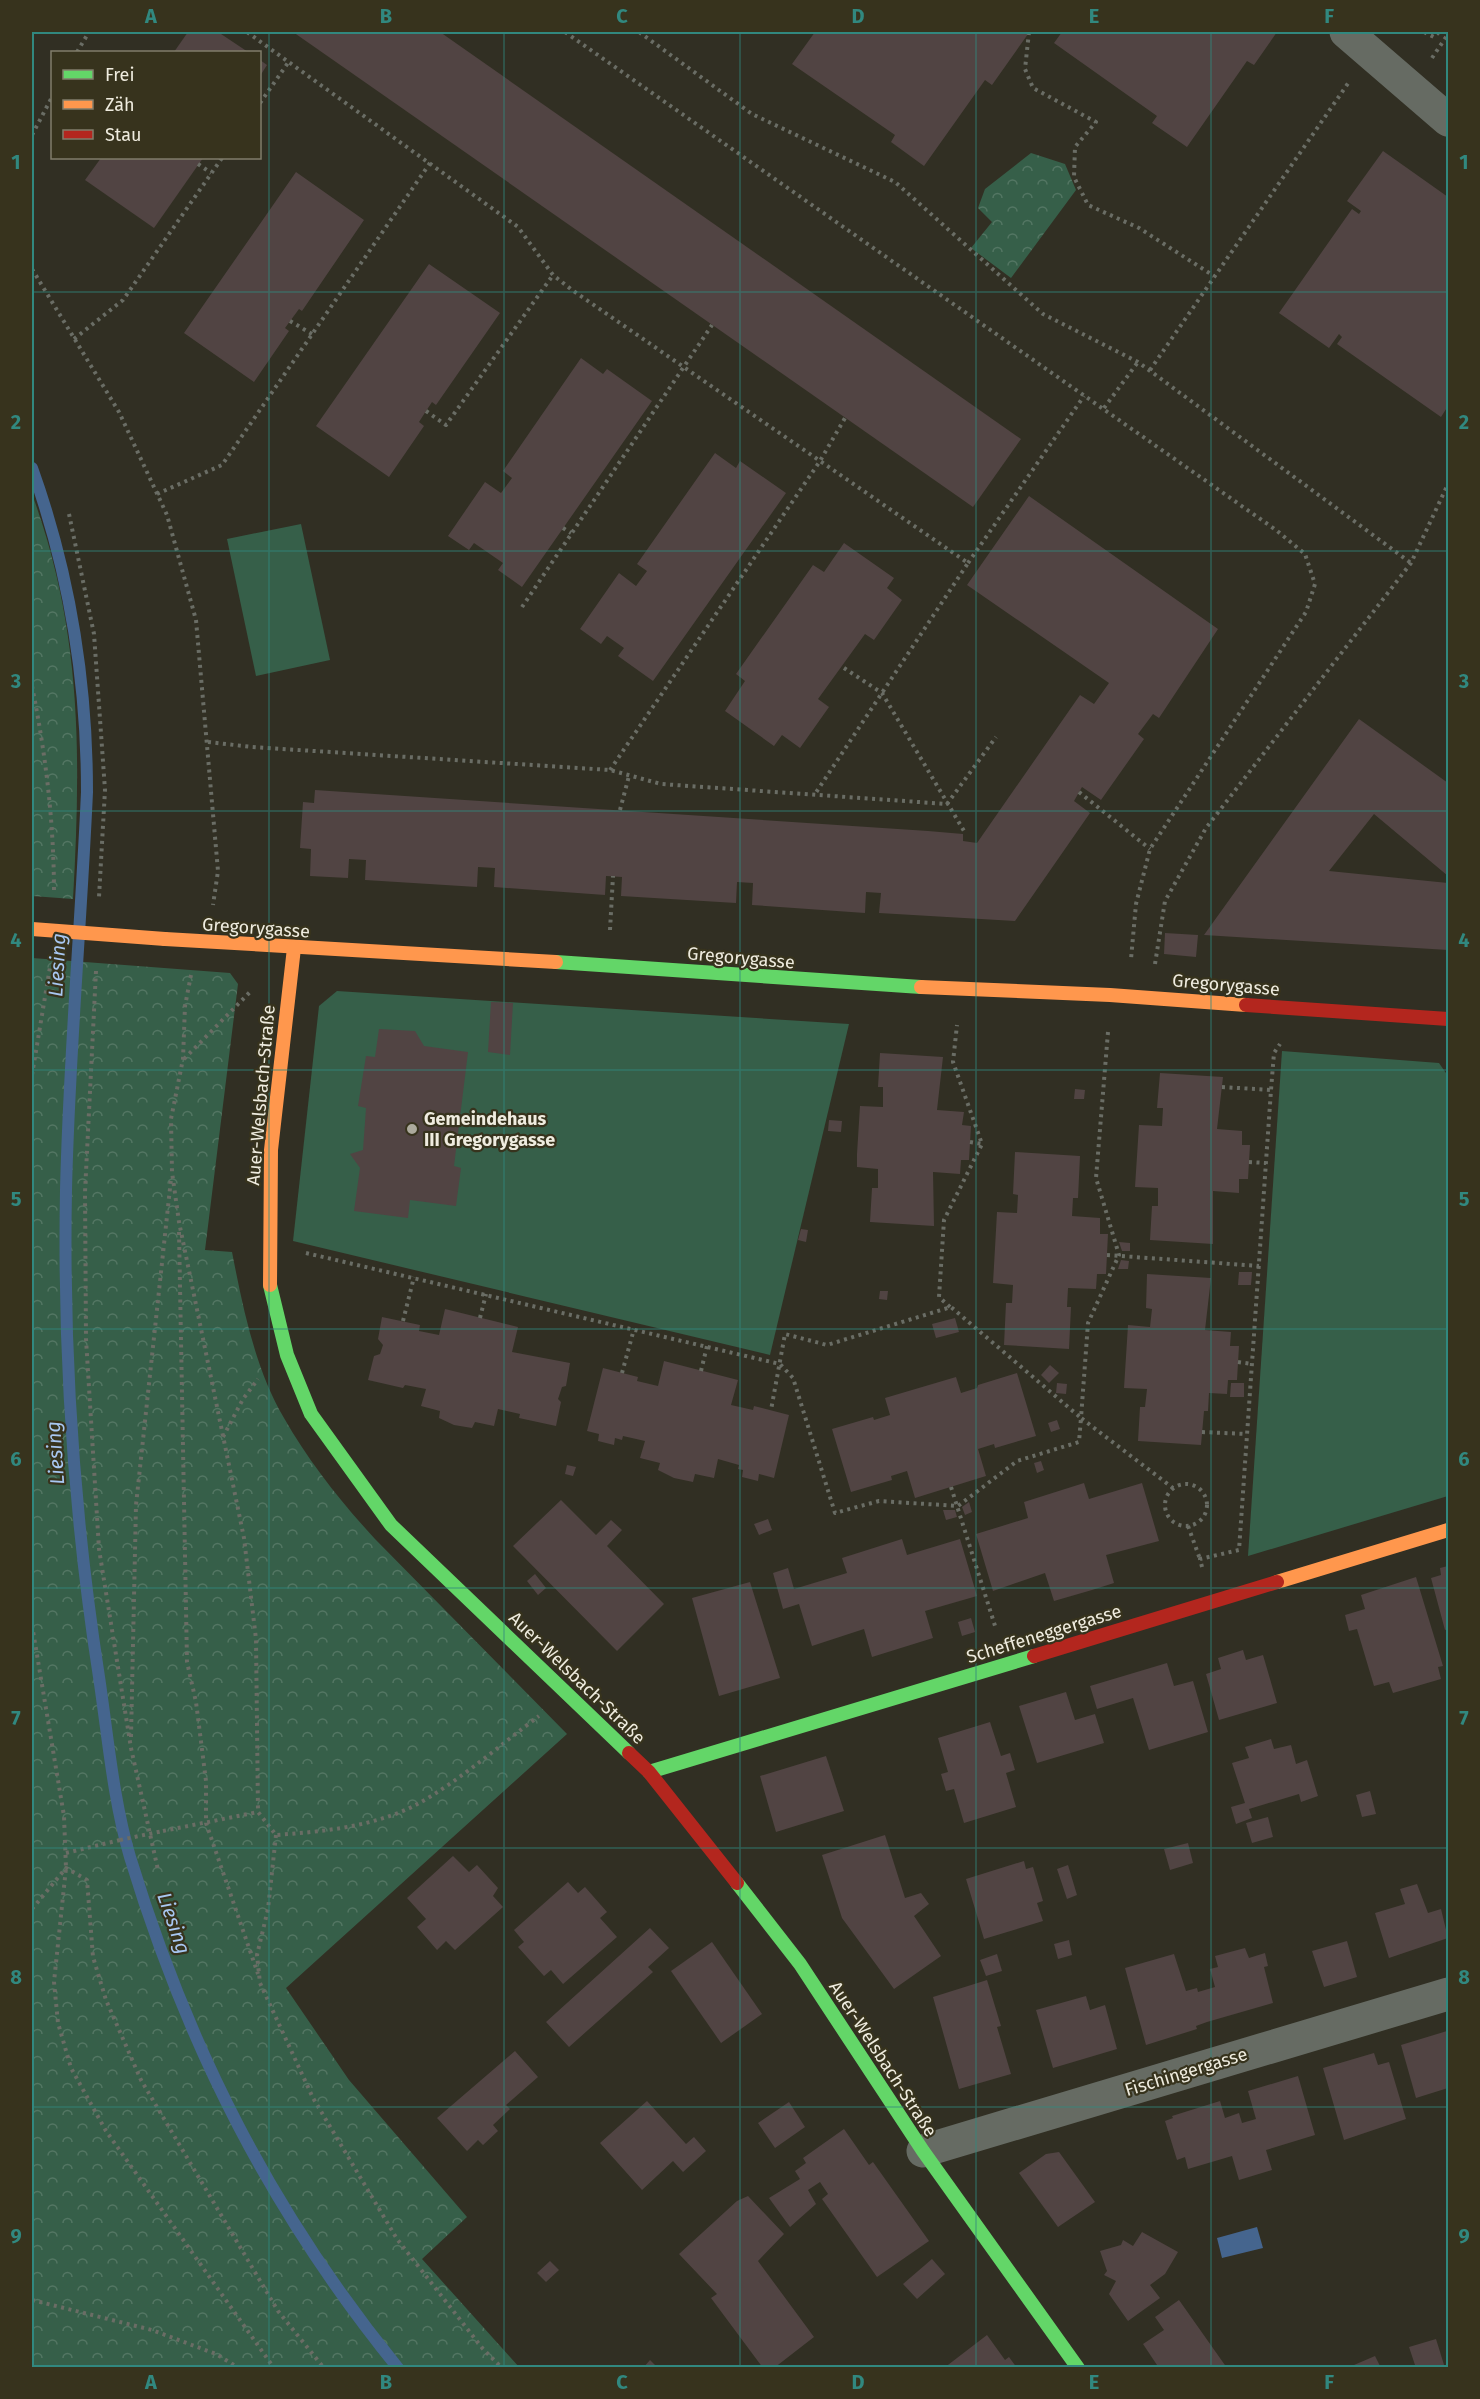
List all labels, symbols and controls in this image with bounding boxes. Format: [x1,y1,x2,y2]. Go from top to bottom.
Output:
text: A [144,4,158,28]
text: B [380,4,392,28]
text: C [616,4,628,28]
text: D [851,4,865,28]
text: E [1089,4,1099,28]
text: F [1324,4,1334,28]
legend [51,51,261,159]
text: Frei [105,64,135,86]
text: Zäh [105,94,134,116]
text: Stau [105,124,141,146]
text: 1 [11,150,21,174]
text: 1 [1459,150,1469,174]
text: 2 [11,410,21,434]
text: 2 [1459,410,1469,434]
text: 3 [10,669,21,693]
text: 3 [1458,669,1469,693]
street label: Gregorygasse [201,913,311,943]
text: 4 [10,928,22,952]
text: 4 [1458,928,1470,952]
water label: Liesing [43,933,71,997]
street label: Gregorygasse [686,942,796,974]
street label: Gregorygasse [1171,969,1281,1001]
street label: Auer-Welsbach-Straße [242,1004,280,1186]
place label: Gemeindehaus III Gregorygasse [424,1108,555,1151]
marker: Gemeindehaus III Gregorygasse [405,1122,419,1136]
text: 5 [11,1187,22,1211]
text: 5 [1459,1187,1470,1211]
water label: Liesing [41,1420,69,1486]
text: 6 [10,1447,22,1471]
text: 6 [1458,1447,1470,1471]
street label: Scheffeneggergasse [964,1600,1124,1668]
street label: Auer-Welsbach-Straße [504,1607,650,1749]
text: 7 [11,1706,21,1730]
text: 7 [1459,1706,1469,1730]
water label: Liesing [152,1889,196,1957]
text: 8 [10,1965,22,1989]
text: 8 [1458,1965,1470,1989]
street label: Auer-Welsbach-Straße [824,1977,942,2141]
street label: Fischingergasse [1122,2043,1250,2101]
text: 9 [10,2224,22,2248]
text: 9 [1458,2224,1470,2248]
text: A [144,2370,158,2394]
text: B [380,2370,392,2394]
text: C [616,2370,628,2394]
text: D [851,2370,865,2394]
text: E [1089,2370,1099,2394]
text: F [1324,2370,1334,2394]

